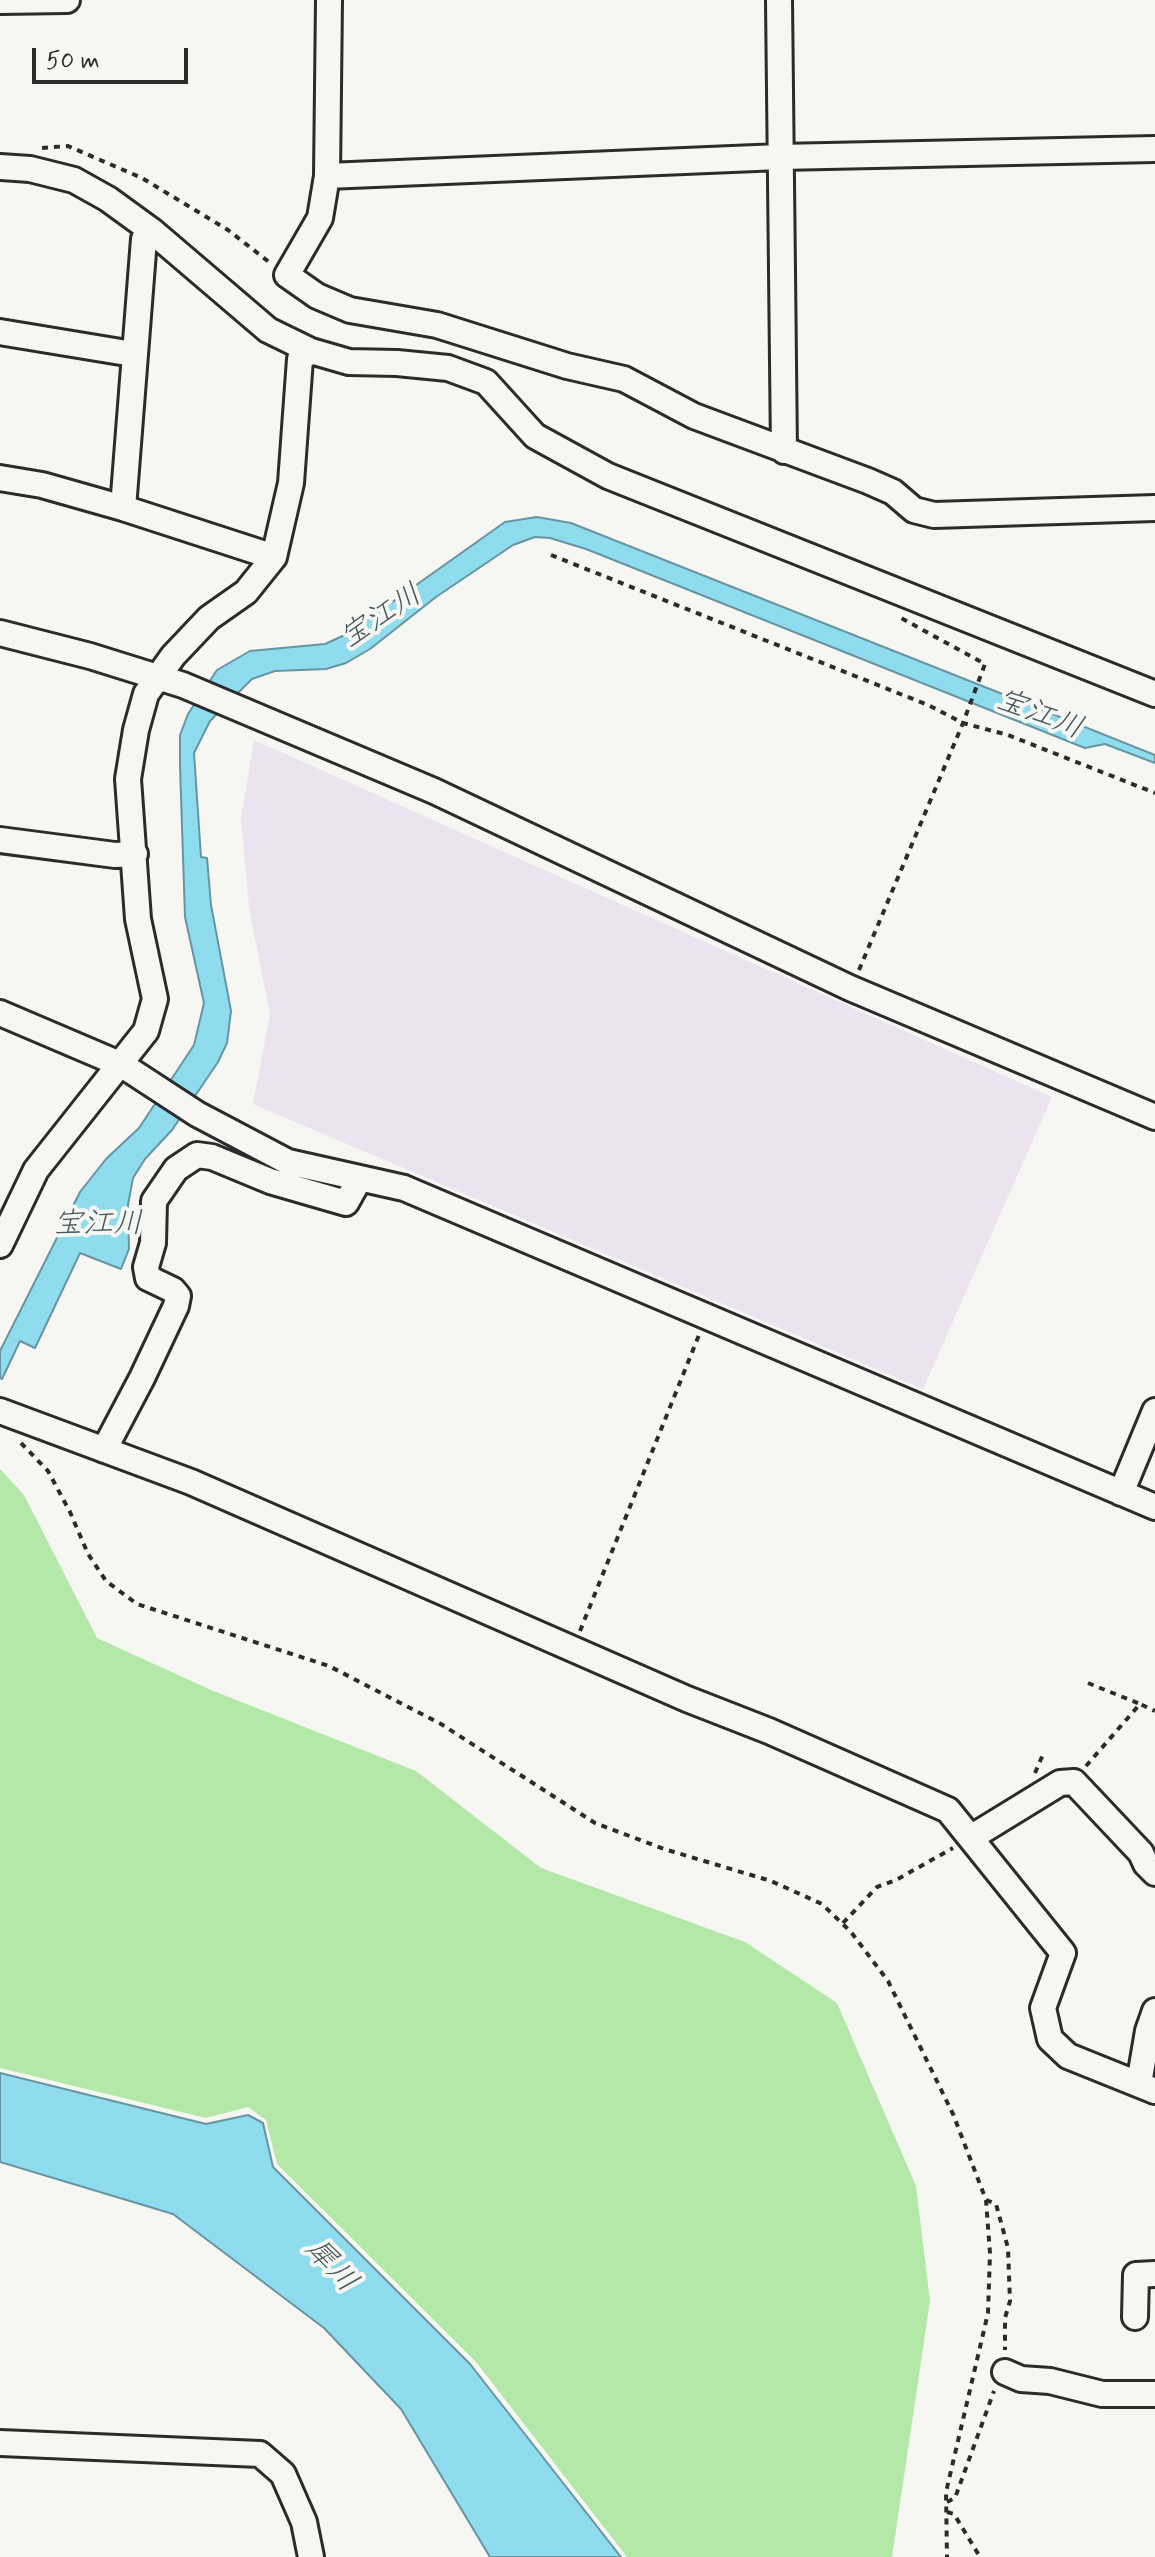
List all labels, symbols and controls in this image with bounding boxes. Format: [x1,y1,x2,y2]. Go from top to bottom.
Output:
scale bar [36,32,192,82]
text: 50 m [46,46,100,77]
water label: 宝江川 [334,578,430,658]
water label: 宝江川 [991,683,1087,749]
water label: 宝江川 [53,1208,143,1244]
water label: 犀川 [296,2233,364,2301]

